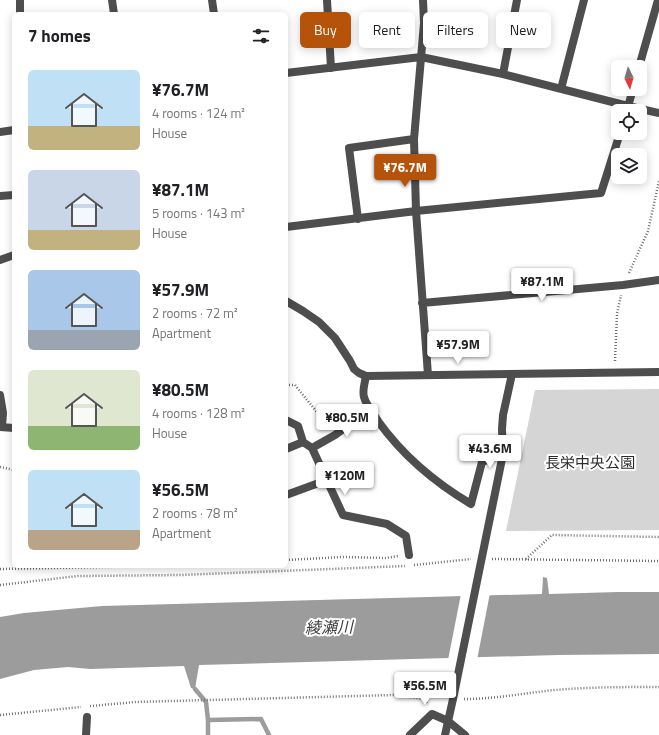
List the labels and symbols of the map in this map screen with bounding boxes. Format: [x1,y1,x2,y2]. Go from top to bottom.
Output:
north arrow [611,60,647,96]
pin: ¥76.7M [372,154,438,188]
pin: ¥87.1M [509,268,575,302]
pin: ¥57.9M [425,331,491,365]
pin: ¥80.5M [314,404,380,438]
pin: ¥43.6M [457,435,523,469]
park label: 長栄中央公園 [545,451,635,474]
pin: ¥120M [317,462,373,496]
water label: 綾瀬川 [305,615,355,639]
pin: ¥56.5M [392,672,458,706]

